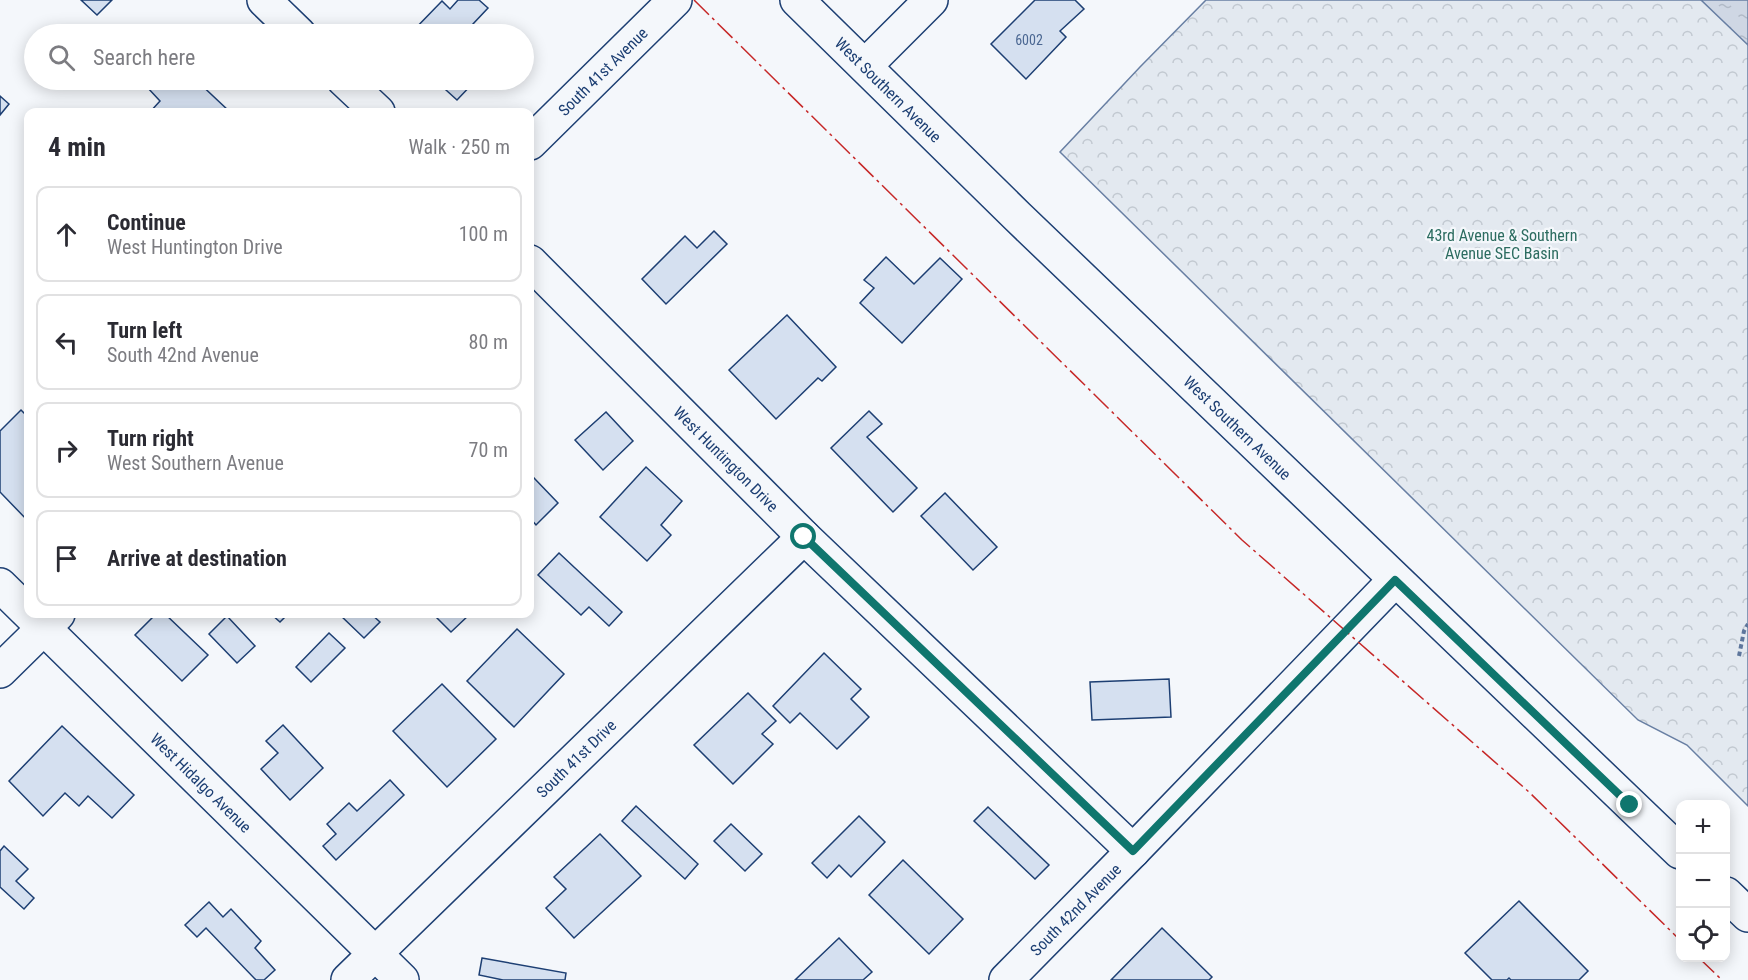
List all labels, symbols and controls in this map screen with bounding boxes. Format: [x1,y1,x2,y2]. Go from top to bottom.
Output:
street label: South 41st Avenue [554,23,651,119]
search box [24,24,534,90]
house number: 6002 [1015,32,1043,48]
street label: West Southern Avenue [831,33,945,146]
icon: search [45,41,78,74]
text: Search here [93,45,195,70]
text: 4 min [48,132,106,162]
text: Walk · 250 m [409,135,510,159]
text: Continue [107,210,186,235]
icon: ahead [50,218,83,251]
text: 100 m [459,222,508,246]
park label: 43rd Avenue & Southern Avenue SEC Basin [1427,226,1577,263]
text: West Huntington Drive [107,235,283,259]
text: Turn left [107,318,182,343]
icon: left [50,326,83,359]
text: 80 m [469,330,508,354]
text: South 42nd Avenue [107,343,259,367]
street label: West Southern Avenue [1180,372,1295,483]
street label: West Huntington Drive [670,402,783,515]
text: Turn right [107,426,194,451]
icon: right [50,434,83,467]
text: 70 m [469,438,508,462]
text: West Southern Avenue [107,451,284,475]
route start [790,523,816,549]
icon: arrive [50,542,83,575]
text: Arrive at destination [107,546,287,571]
street label: South 41st Drive [532,715,620,801]
street label: West Hidalgo Avenue [147,729,255,836]
route end [1616,791,1642,817]
map controls [1676,800,1730,962]
button: + [1676,800,1730,854]
button: − [1676,854,1730,908]
street label: South 42nd Avenue [1026,860,1125,959]
button: locate [1676,908,1730,962]

